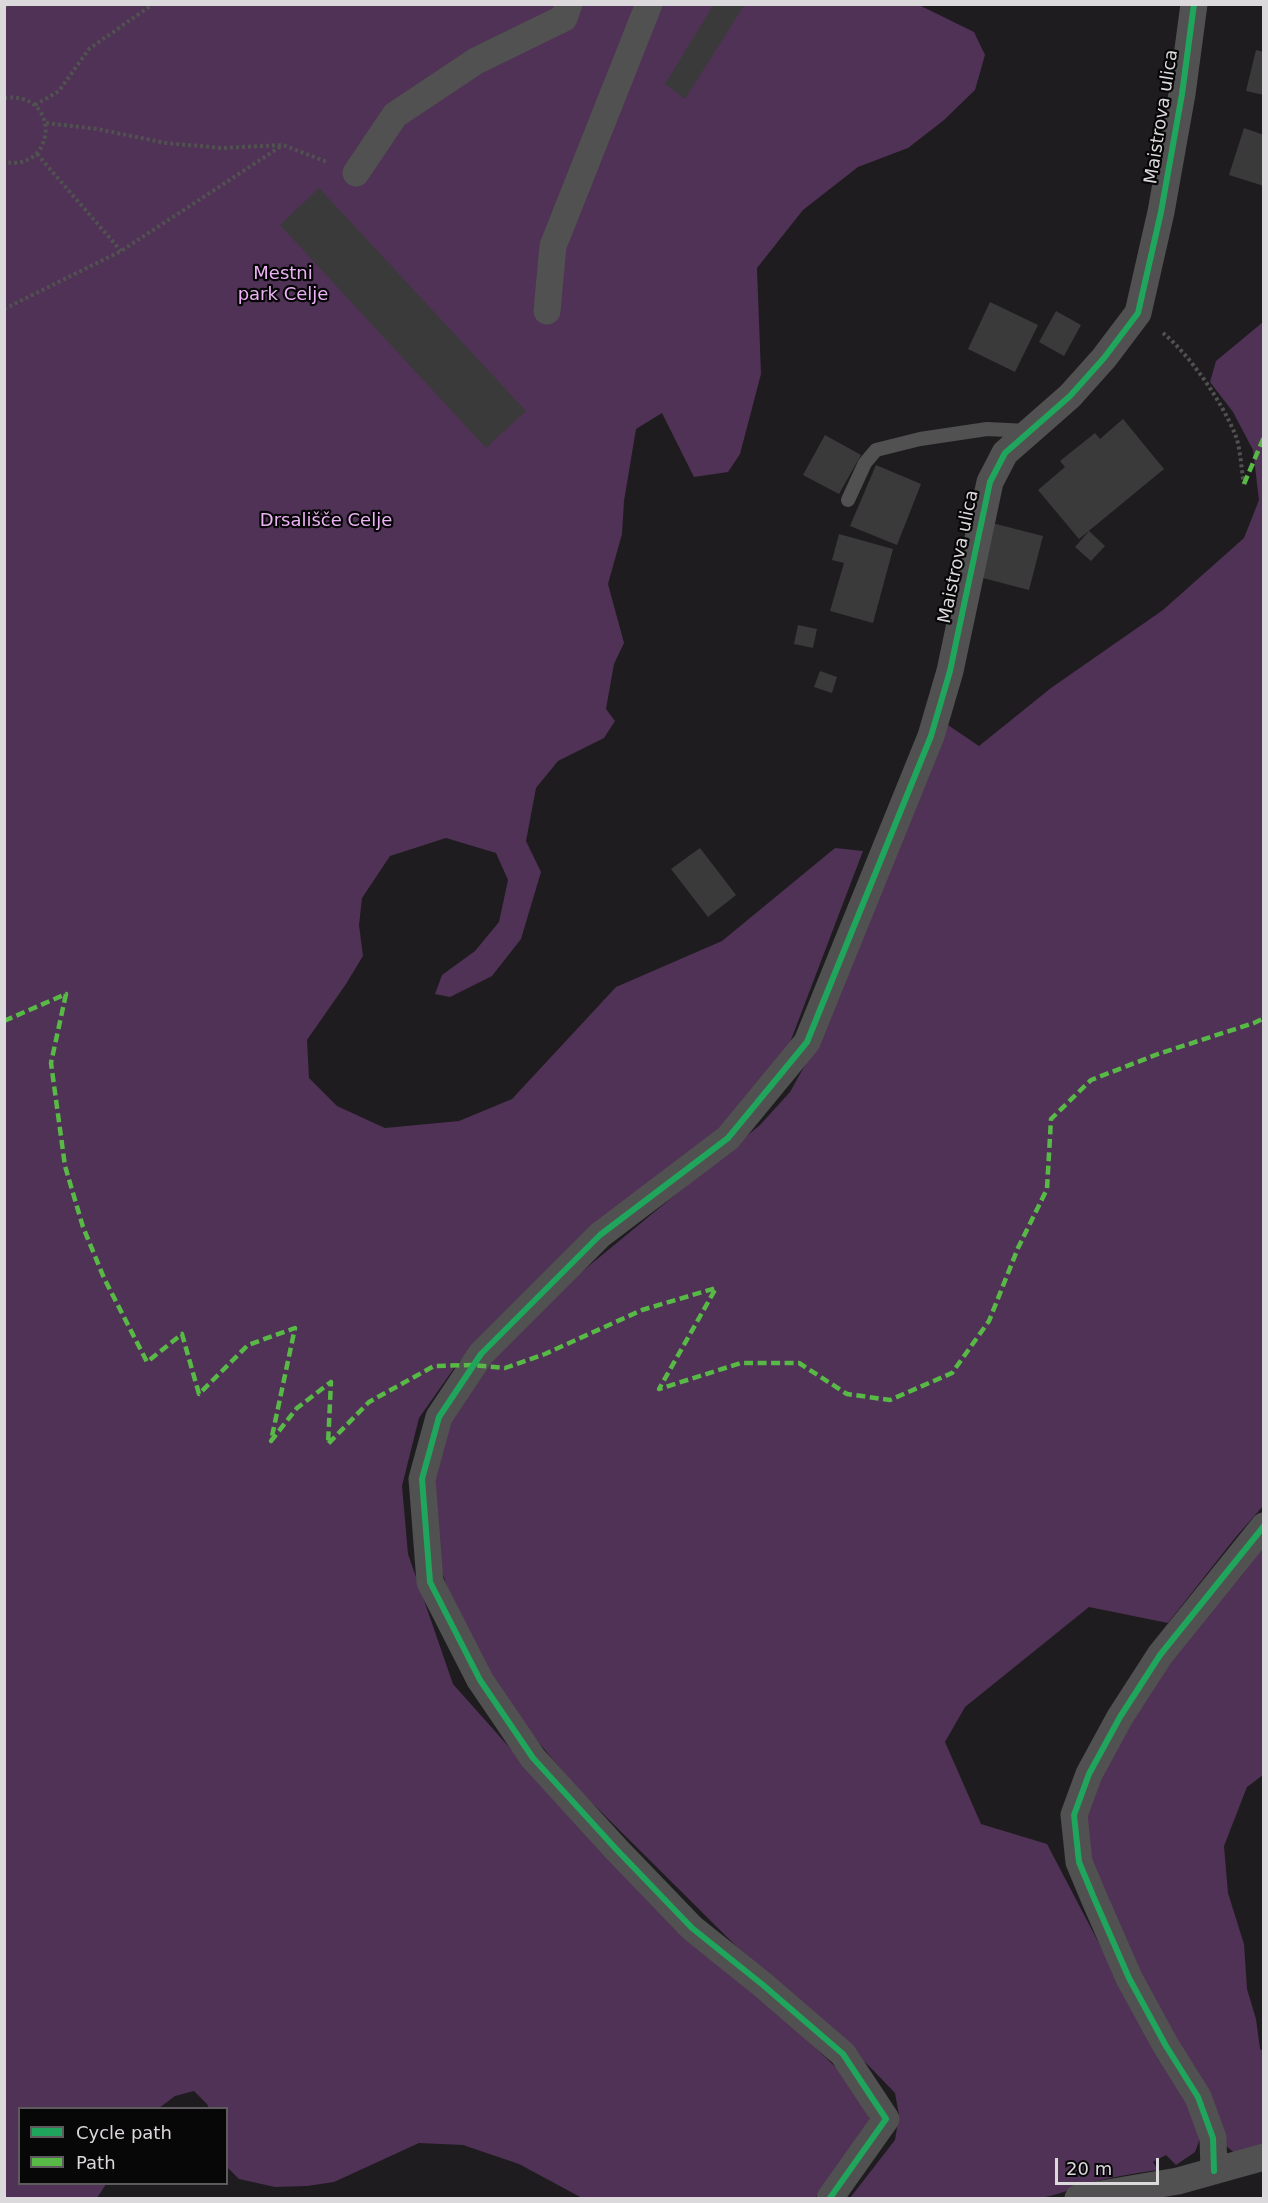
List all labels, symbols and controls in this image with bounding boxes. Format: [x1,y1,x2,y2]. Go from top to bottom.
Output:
street label: Maistrova ulica [1141,48,1183,186]
park label: Mestni park Celje [238,263,328,306]
street label: Maistrova ulica [934,488,984,626]
park label: Drsališče Celje [260,510,392,532]
legend [18,2107,228,2185]
text: Cycle path [76,2122,172,2143]
scale bar [1058,2146,1162,2184]
text: Path [76,2152,116,2173]
text: 20 m [1066,2158,1112,2179]

